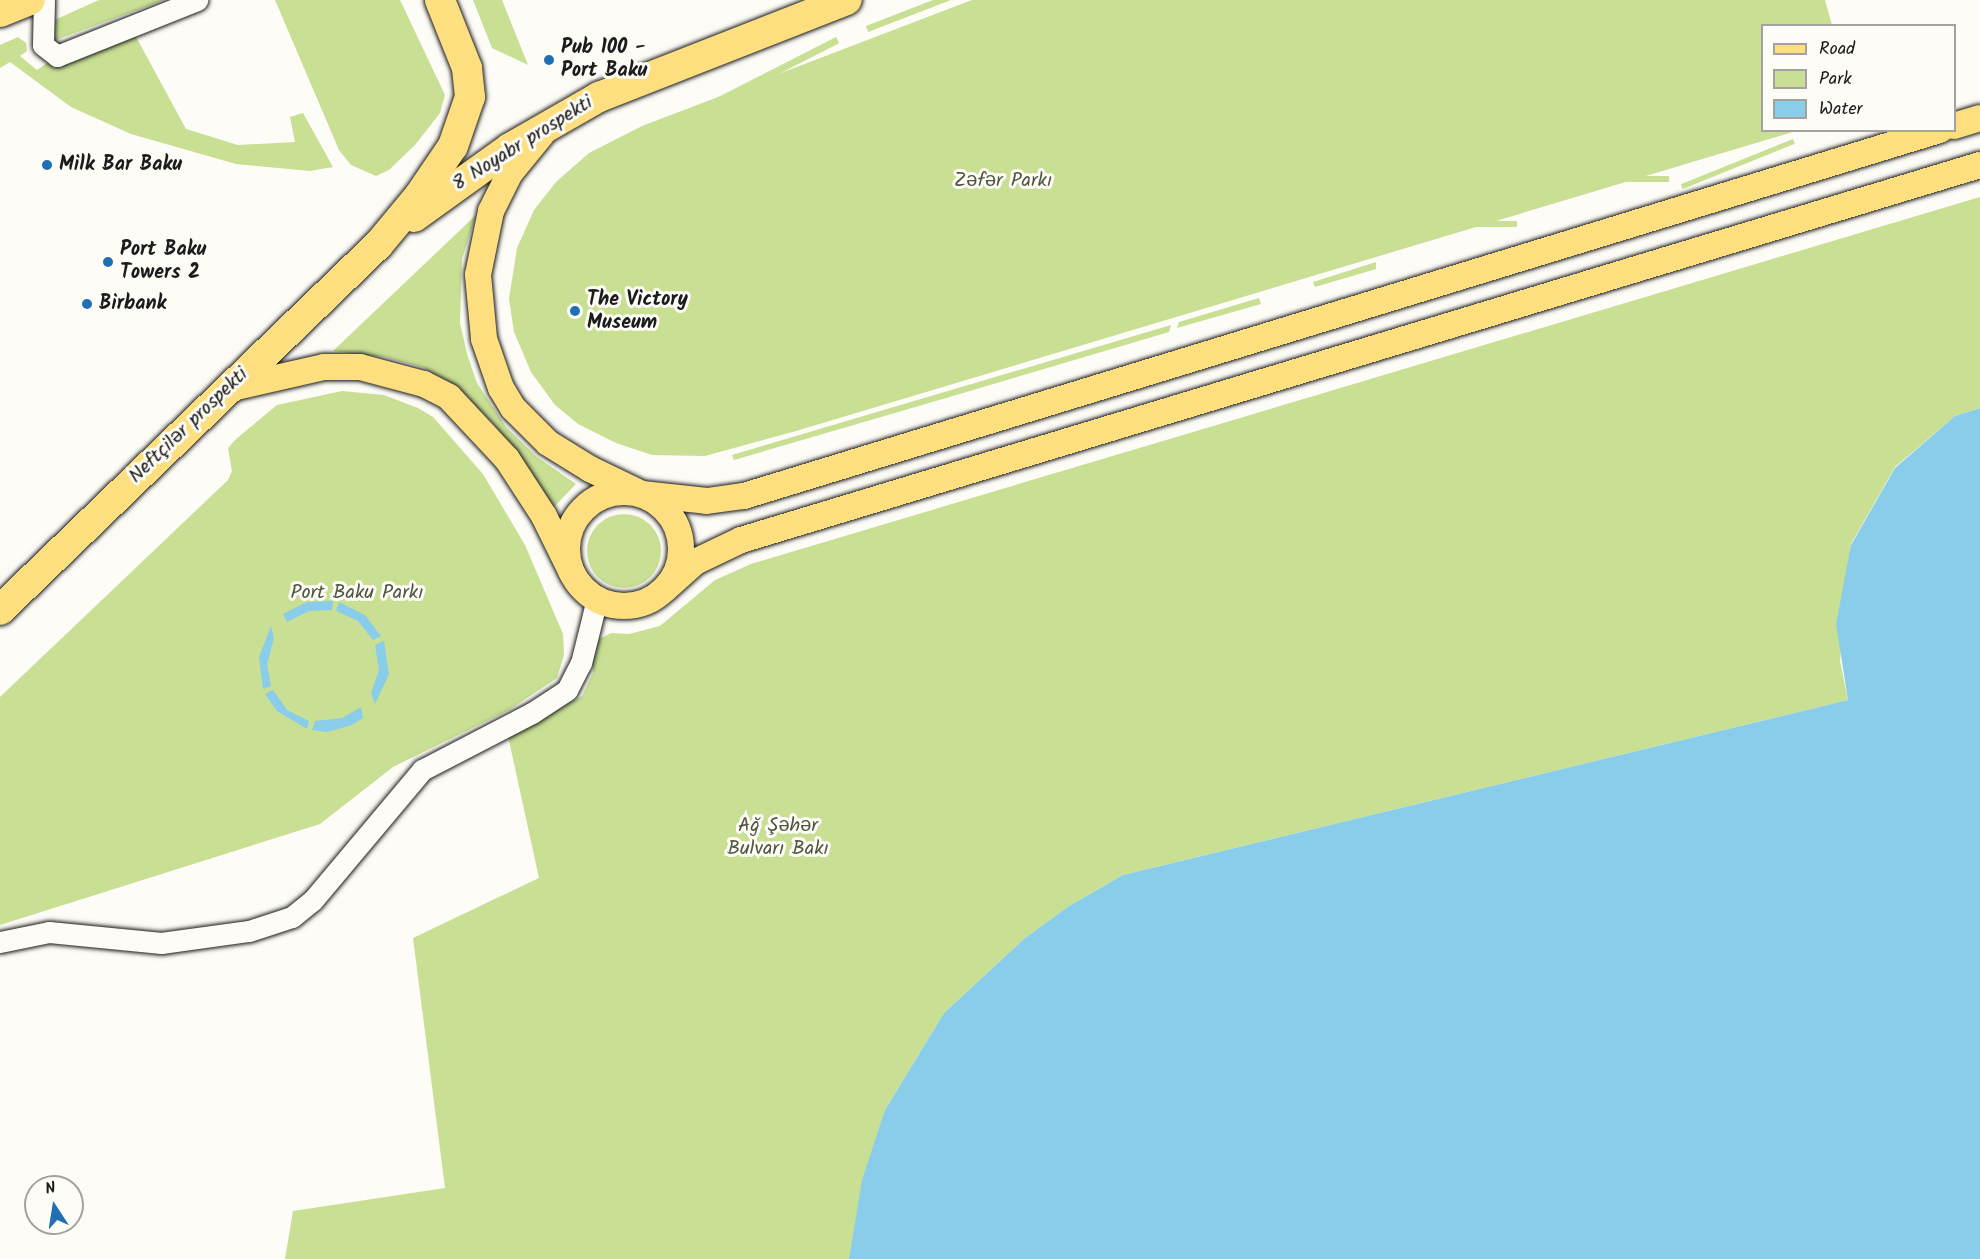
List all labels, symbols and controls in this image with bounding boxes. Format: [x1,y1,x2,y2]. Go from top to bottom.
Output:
legend [1761,24,1956,132]
text: Road [1819,35,1855,64]
place label: Pub 100 - Port Baku [561,36,647,83]
marker: Pub 100 - Port Baku [542,53,556,67]
text: Park [1819,65,1852,94]
street label: 8 Noyabr prospekti [448,91,598,197]
text: Water [1819,95,1863,124]
place label: Milk Bar Baku [59,153,182,177]
marker: Milk Bar Baku [40,158,54,172]
park label: Zəfər Parkı [954,169,1052,193]
place label: Port Baku Towers 2 [120,238,206,285]
marker: Port Baku Towers 2 [101,255,115,269]
place label: The Victory Museum [587,288,688,335]
place label: Birbank [99,292,166,316]
marker: Birbank [80,297,94,311]
marker: The Victory Museum [568,304,582,318]
street label: Neftçilər prospekti [124,363,254,489]
park label: Port Baku Parkı [291,581,423,605]
park label: Ağ Şəhər Bulvarı Bakı [727,814,829,861]
north arrow [24,1175,84,1235]
text: N [43,1176,58,1202]

